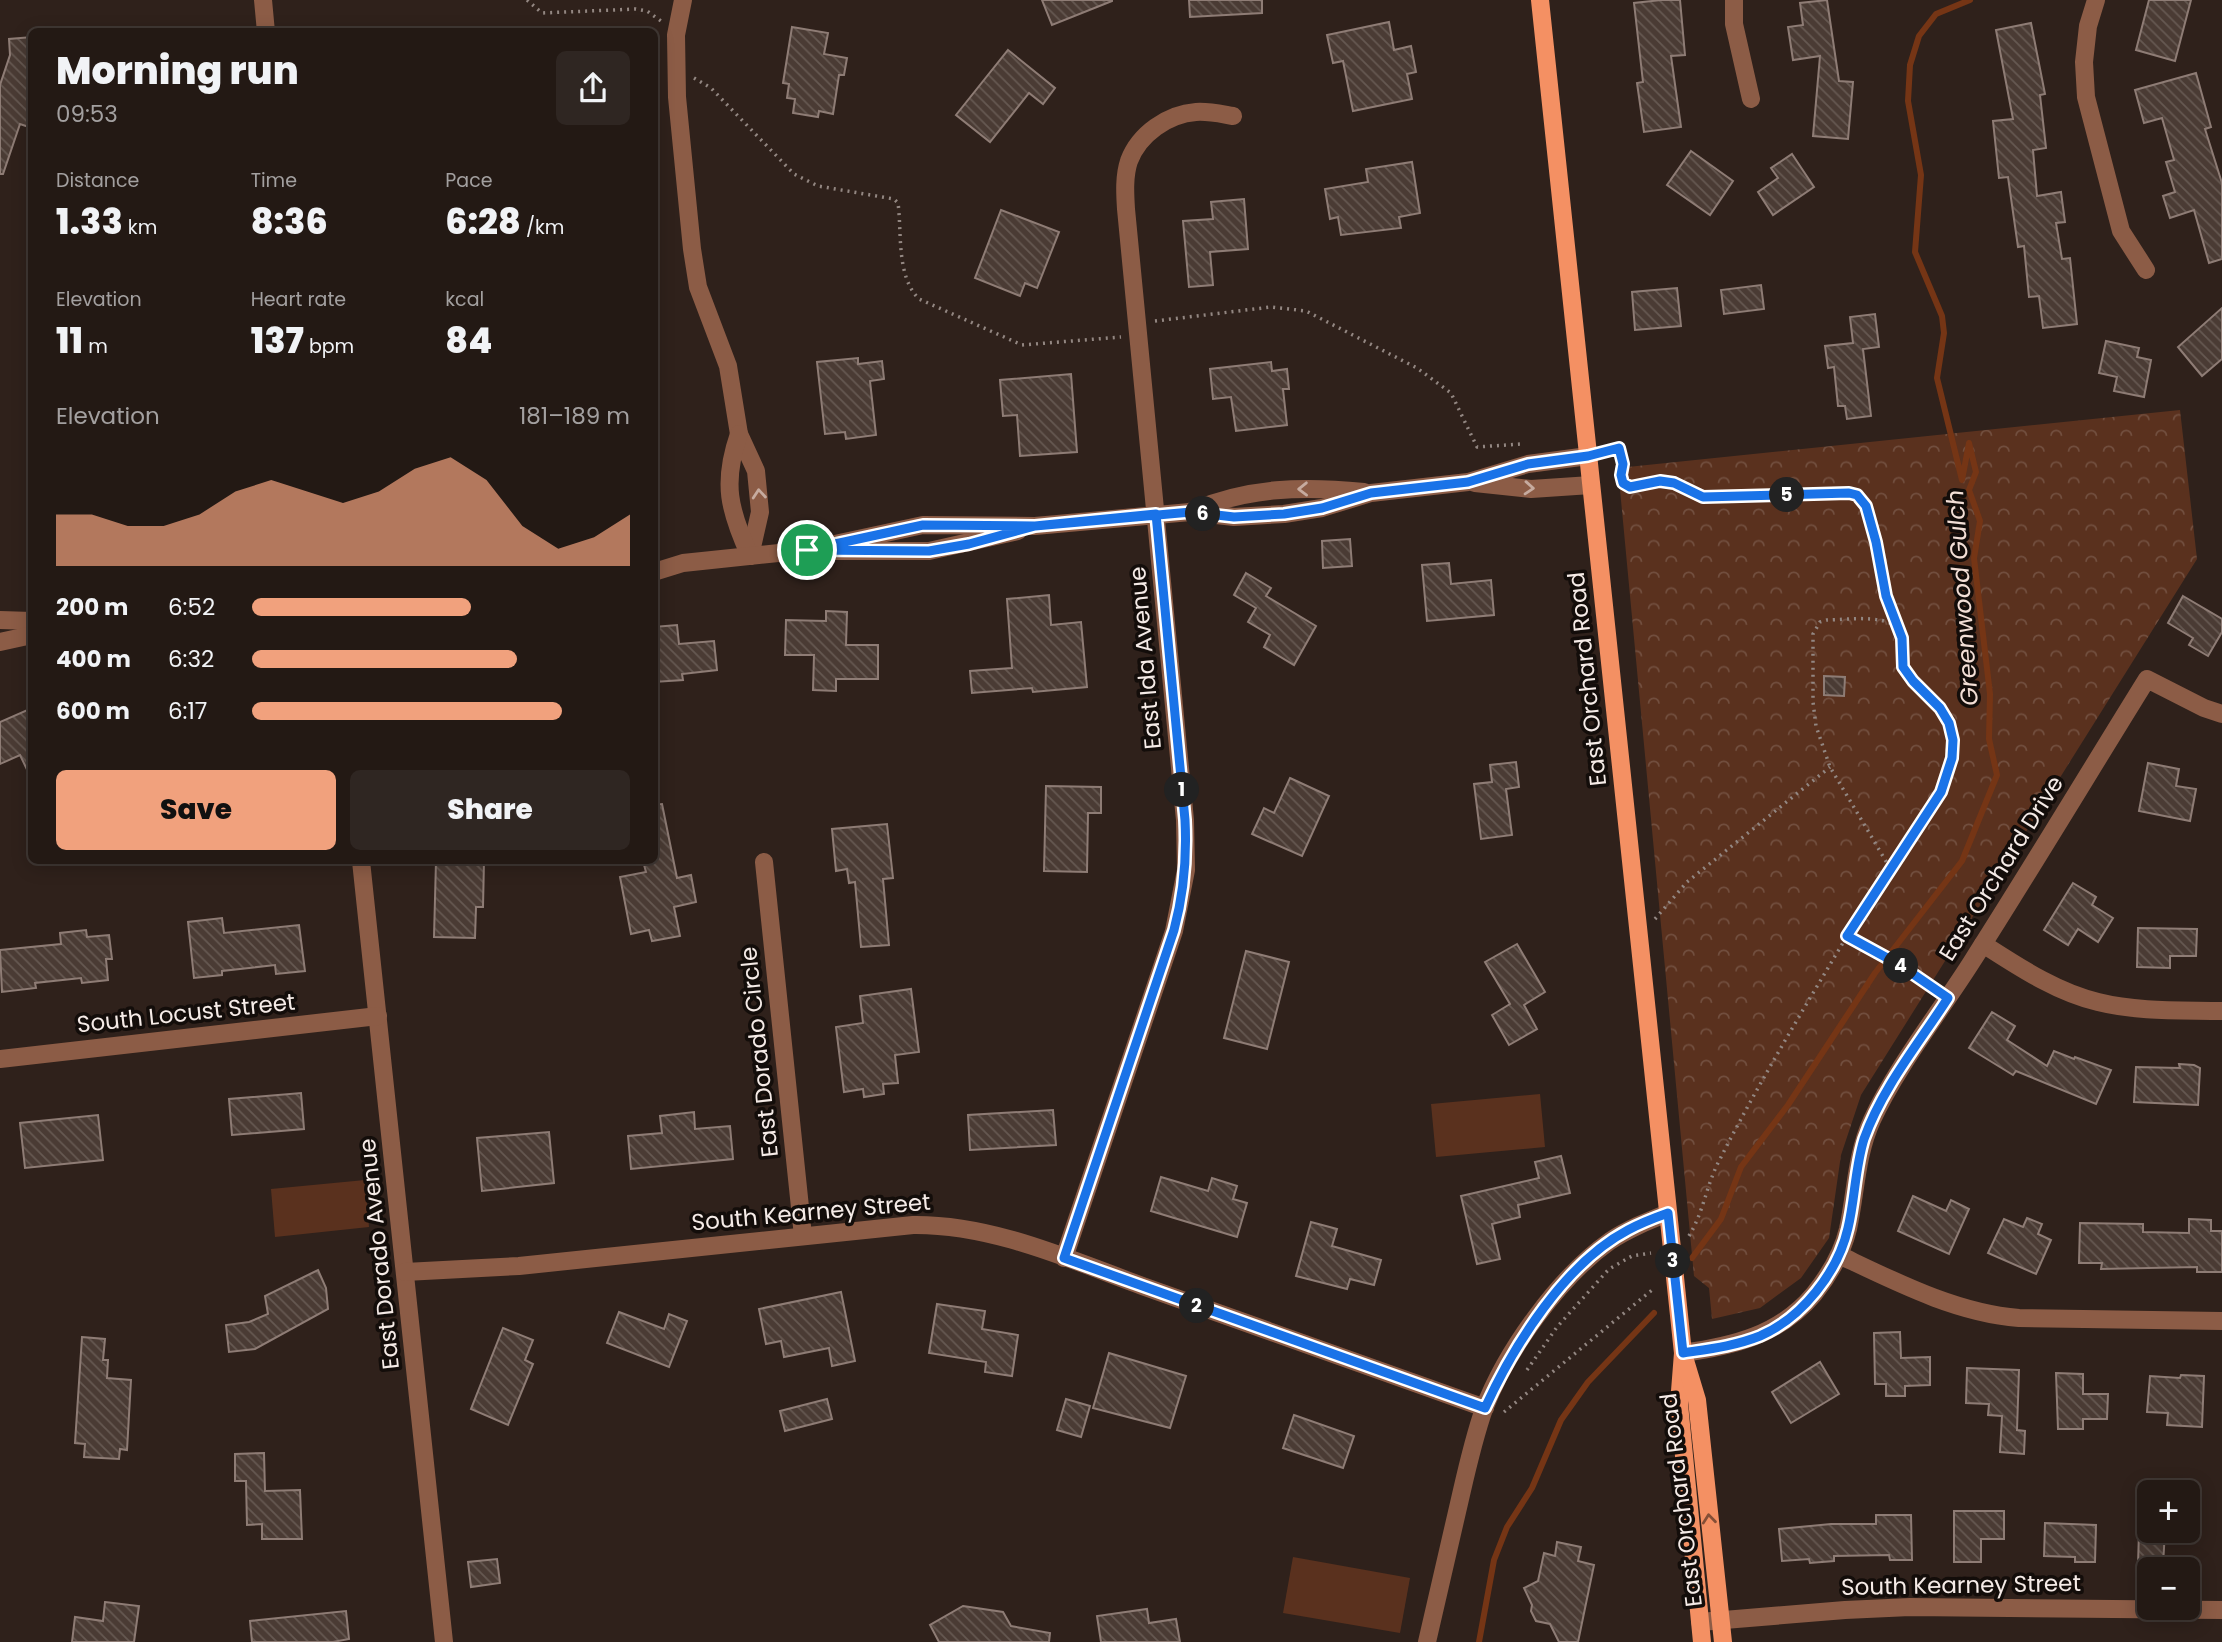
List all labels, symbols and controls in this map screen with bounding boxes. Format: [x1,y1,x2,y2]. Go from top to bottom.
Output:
text: Morning run [56,44,299,97]
button: share [556,51,630,125]
text: 09:53 [56,98,118,130]
text: Distance [56,167,139,194]
text: Time [251,167,297,194]
text: Pace [445,167,493,194]
text: 1.33 [56,197,123,246]
text: 8:36 [251,197,328,246]
text: 6:28 [445,197,521,246]
text: km [123,214,157,241]
text: /km [521,214,564,241]
text: Elevation [56,286,142,313]
text: Heart rate [251,286,346,313]
text: kcal [445,286,484,313]
text: 11 [56,316,83,365]
text: 137 [251,316,304,365]
text: 84 [445,316,492,365]
text: m [83,333,108,360]
text: bpm [304,333,354,360]
text: Elevation [56,400,160,432]
text: 181–189 m [519,400,630,432]
pin: 5 [1770,477,1804,512]
one-way arrow [1297,481,1308,496]
one-way arrow [1524,481,1535,496]
text: 5 [1780,481,1793,508]
one-way arrow [752,488,767,499]
water label: Greenwood Gulch [1938,489,1986,707]
pin: 6 [1186,496,1220,532]
text: 6 [1196,500,1209,527]
pin [777,520,837,580]
icon: arrive [788,531,826,569]
street label: East Ida Avenue [1121,565,1169,751]
street label: East Orchard Road [1560,571,1614,787]
text: 200 m [56,591,128,623]
text: 6:52 [168,591,215,623]
text: 400 m [56,643,131,675]
text: 6:32 [168,643,214,675]
text: 600 m [56,695,130,727]
text: 6:17 [168,695,207,727]
street label: East Orchard Drive [1931,769,2071,967]
button: Save [56,770,336,850]
button: Share [350,770,630,850]
pin: 1 [1164,772,1200,808]
text: 1 [1178,776,1185,803]
street label: East Dorado Circle [732,945,786,1159]
pin: 4 [1884,948,1918,984]
text: 4 [1894,952,1907,979]
street label: South Locust Street [75,986,297,1040]
street label: East Dorado Avenue [351,1137,407,1371]
street label: South Kearney Street [690,1186,932,1238]
pin: 3 [1656,1244,1690,1278]
text: 3 [1667,1247,1678,1274]
pin: 2 [1180,1288,1214,1324]
text: 2 [1191,1292,1202,1319]
street label: East Orchard Road [1652,1391,1710,1609]
map controls [2137,1480,2200,1620]
button: + [2137,1480,2200,1543]
one-way arrow [1702,1513,1717,1525]
button: − [2137,1557,2200,1620]
street label: South Kearney Street [1841,1567,2081,1603]

